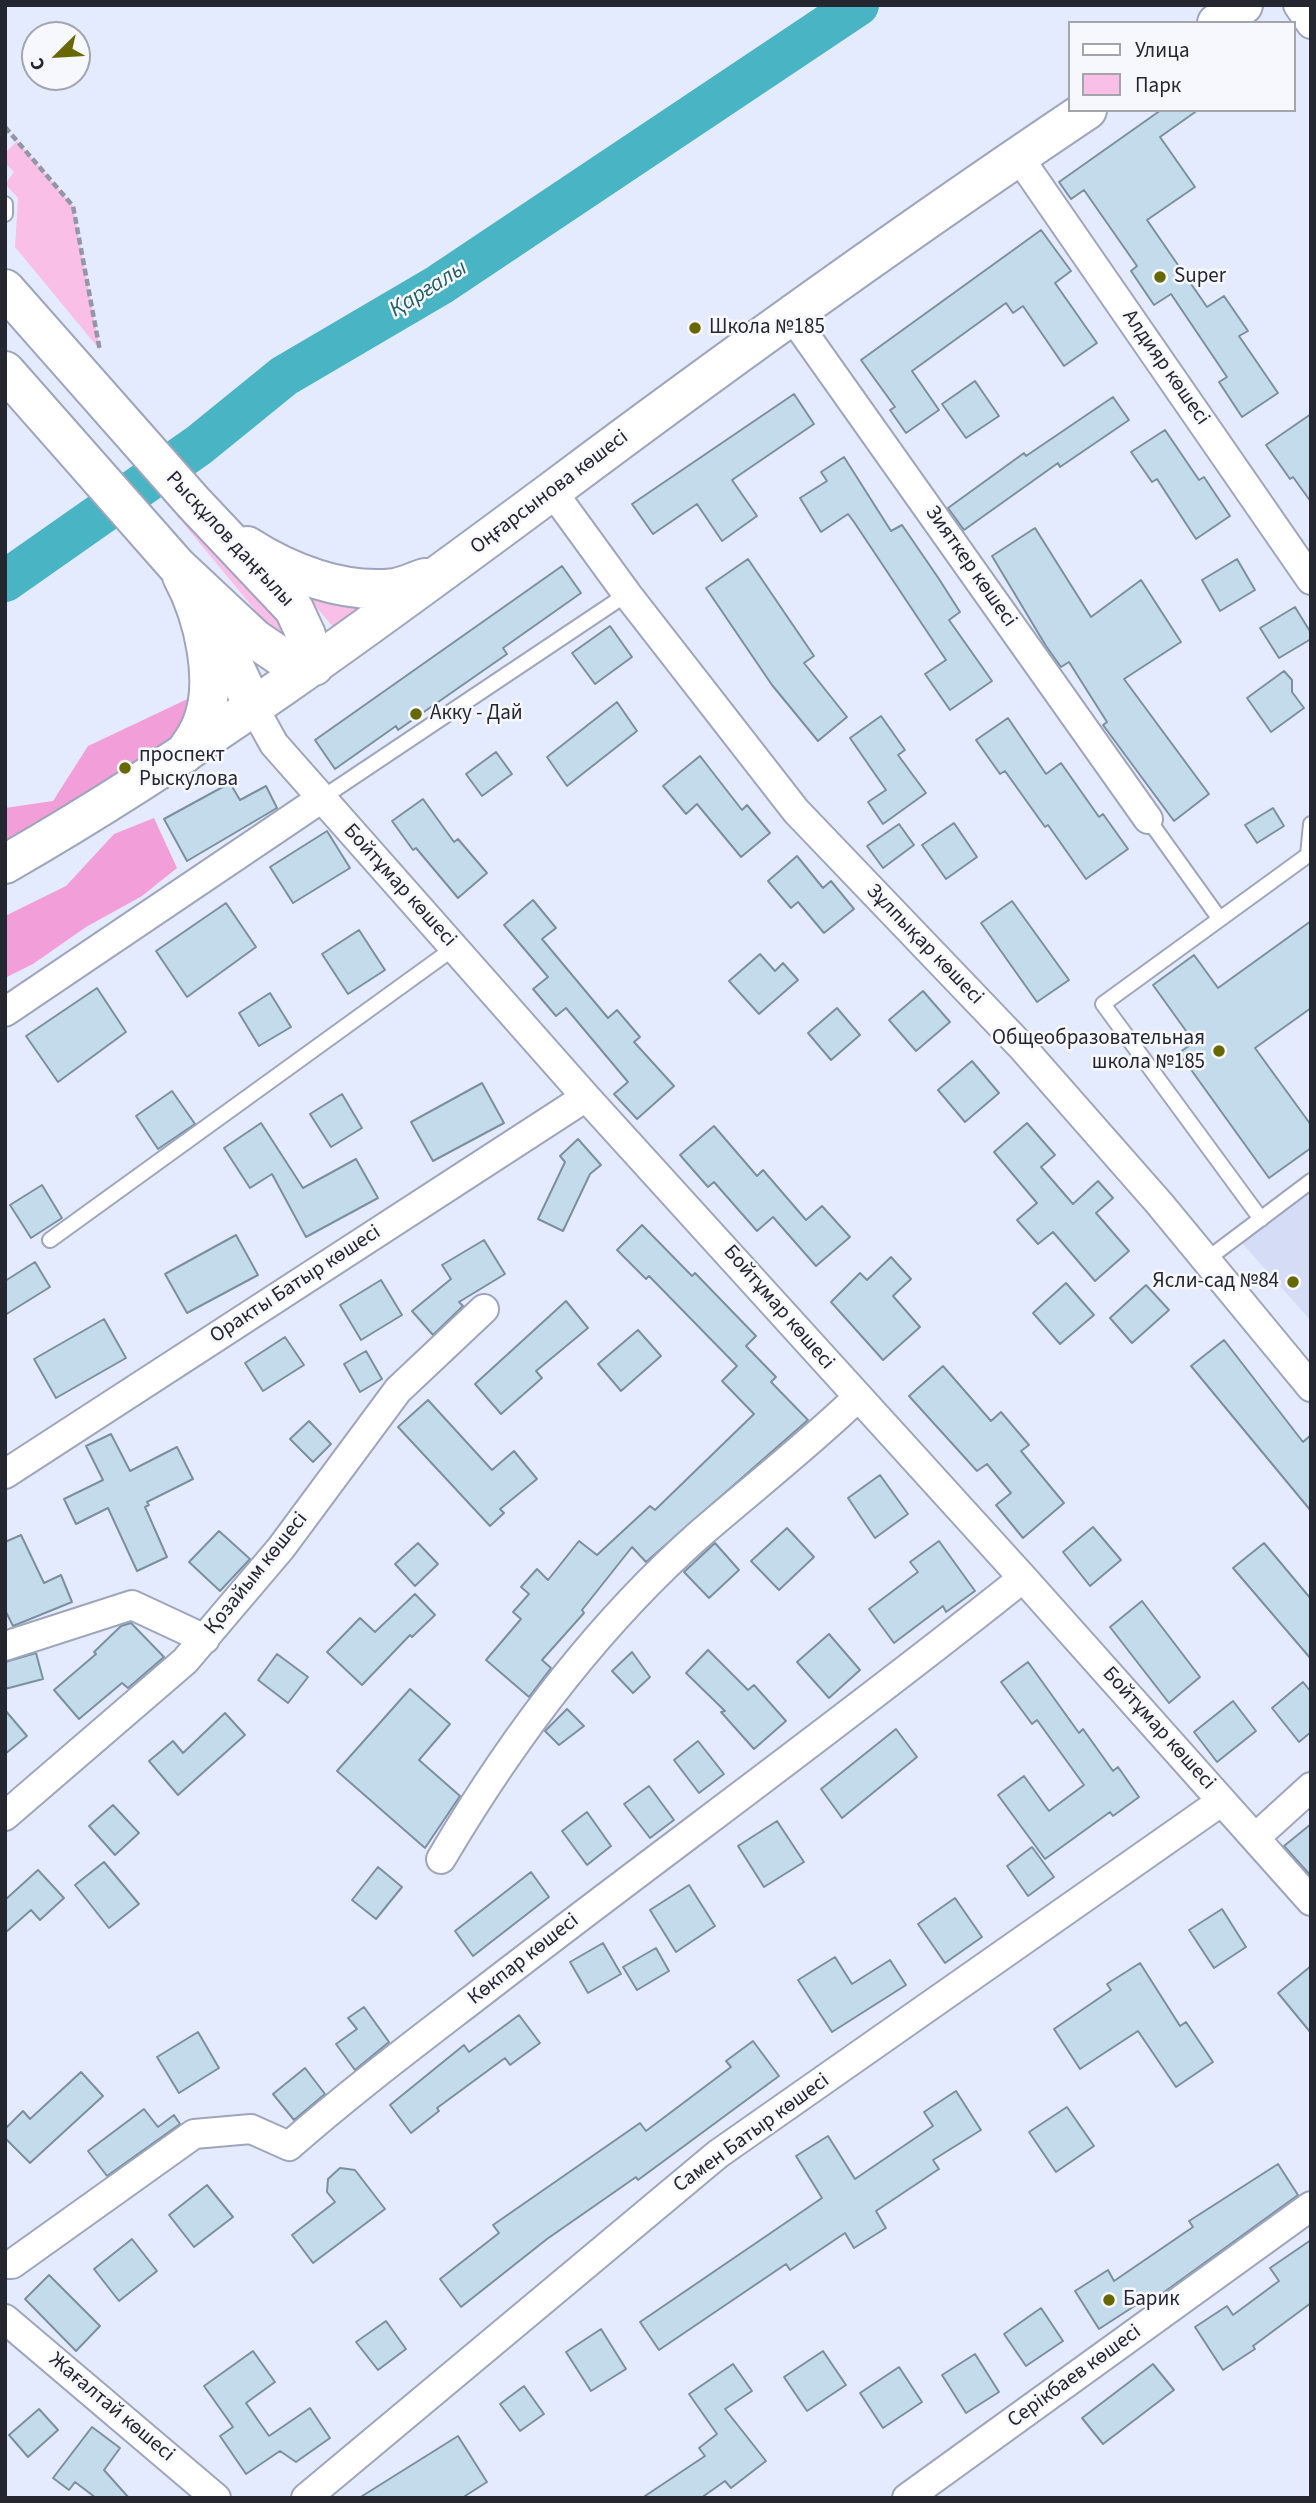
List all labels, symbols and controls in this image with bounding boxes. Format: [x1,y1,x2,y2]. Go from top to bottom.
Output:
north arrow [21,21,91,91]
legend [1068,21,1295,112]
text: Улица [1135,35,1190,65]
text: С [24,53,53,74]
text: Парк [1135,70,1181,100]
water label: Қарғалы [385,255,473,325]
place label: Super [1174,264,1226,290]
marker: Super [1152,269,1168,285]
street label: Алдияр көшесі [1116,305,1214,431]
place label: Школа №185 [709,315,825,341]
marker: Школа №185 [687,320,703,336]
street label: Оңғарсынова көшесі [466,425,634,561]
street label: Рысқұлов даңғылы [160,467,298,613]
street label: Зияткер көшесі [919,501,1021,633]
place label: Акку - Дай [430,701,523,727]
marker: Акку - Дай [408,706,424,722]
place label: проспект Рыскулова [139,743,238,793]
marker: проспект Рыскулова [117,760,133,776]
street label: Бойтұмар көшесі [337,819,461,953]
street label: Зұлпықар көшесі [860,879,988,1011]
place label: Общеобразовательная школа №185 [992,1026,1205,1076]
marker: Общеобразовательная школа №185 [1211,1043,1227,1059]
street label: Оракты Батыр көшесі [206,1220,386,1350]
street label: Бойтұмар көшесі [717,1241,839,1375]
place label: Ясли-сад №84 [1152,1269,1279,1295]
marker: Ясли-сад №84 [1285,1274,1301,1290]
street label: Қозайым көшесі [200,1508,314,1640]
street label: Бойтұмар көшесі [1096,1662,1220,1796]
street label: Көкпар көшесі [463,1909,585,2011]
street label: Самен Батыр көшесі [669,2069,835,2199]
place label: Барик [1123,2287,1180,2313]
marker: Барик [1101,2292,1117,2308]
street label: Серікбаев көшесі [1003,2320,1147,2434]
street label: Жағалтай көшесі [43,2348,179,2468]

